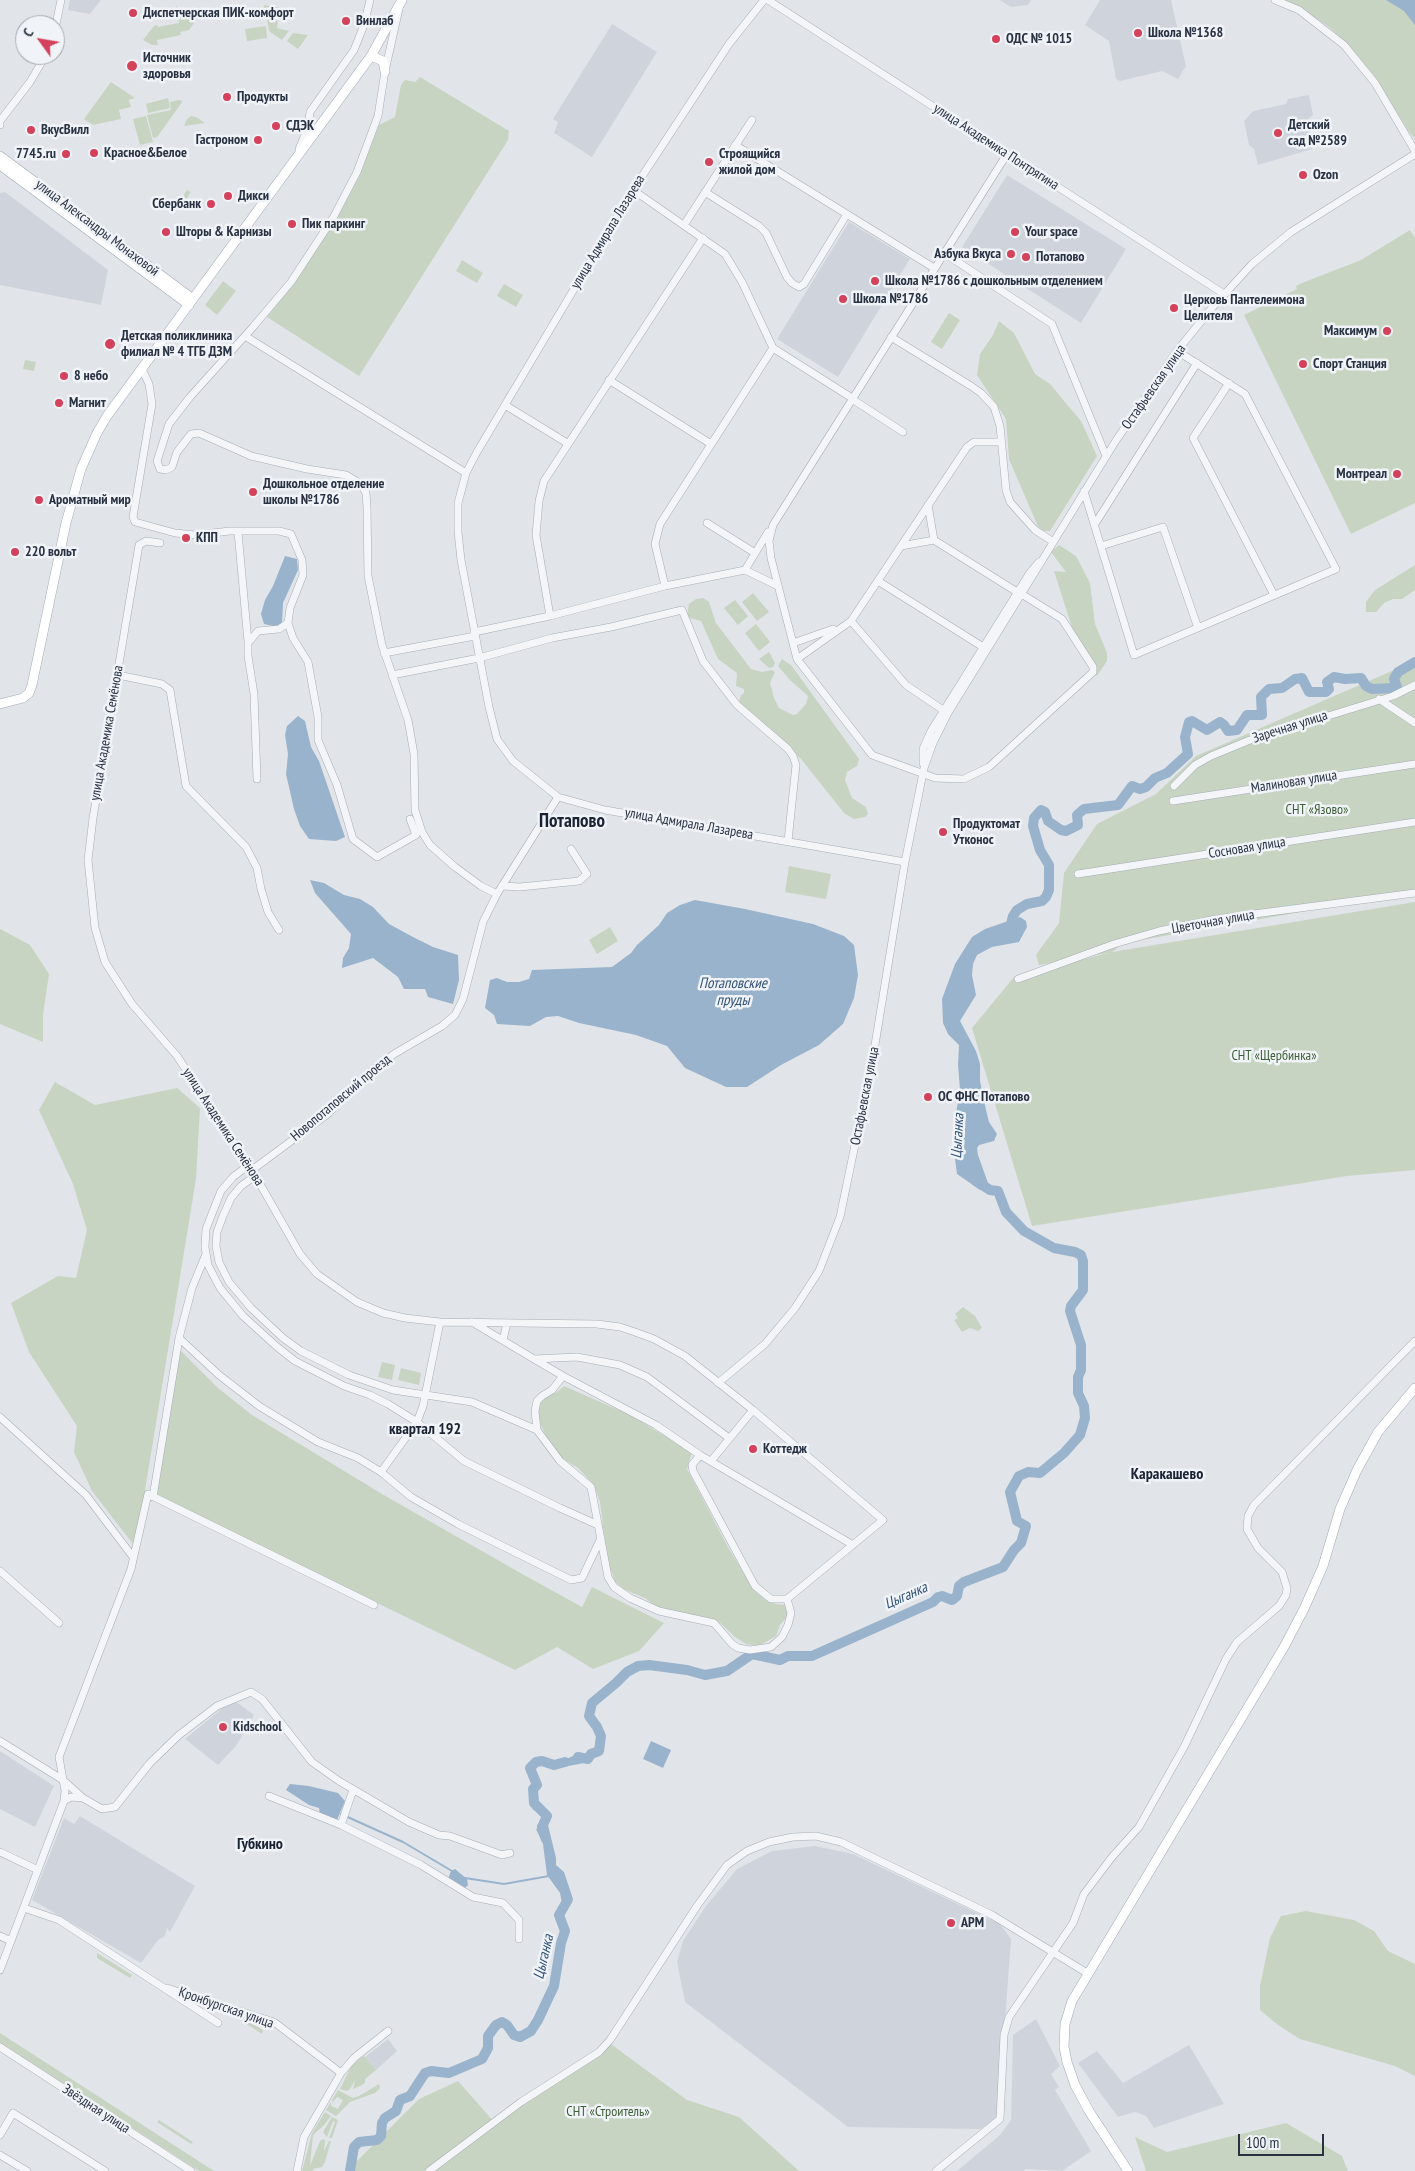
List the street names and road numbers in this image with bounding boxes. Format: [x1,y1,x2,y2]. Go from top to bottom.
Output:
street label: улица Академика Понтрягина [930,100,1062,194]
street label: улица Адмирала Лазарева [567,172,649,292]
street label: улица Александры Монаховой [32,176,162,280]
street label: Остафьевская улица [1118,341,1190,433]
street label: улица Академика Семёнова [87,664,127,802]
street label: Заречная улица [1250,707,1330,747]
street label: Малиновая улица [1250,767,1338,797]
street label: улица Адмирала Лазарева [624,804,754,844]
street label: Сосновая улица [1207,834,1287,862]
street label: Цветочная улица [1170,906,1256,938]
street label: Остафьевская улица [847,1045,883,1147]
street label: Новопотаповский проезд [287,1051,395,1145]
street label: улица Академика Семёнова [179,1065,267,1189]
street label: Кронбургская улица [176,1984,276,2032]
street label: Звёздная улица [59,2081,133,2137]

